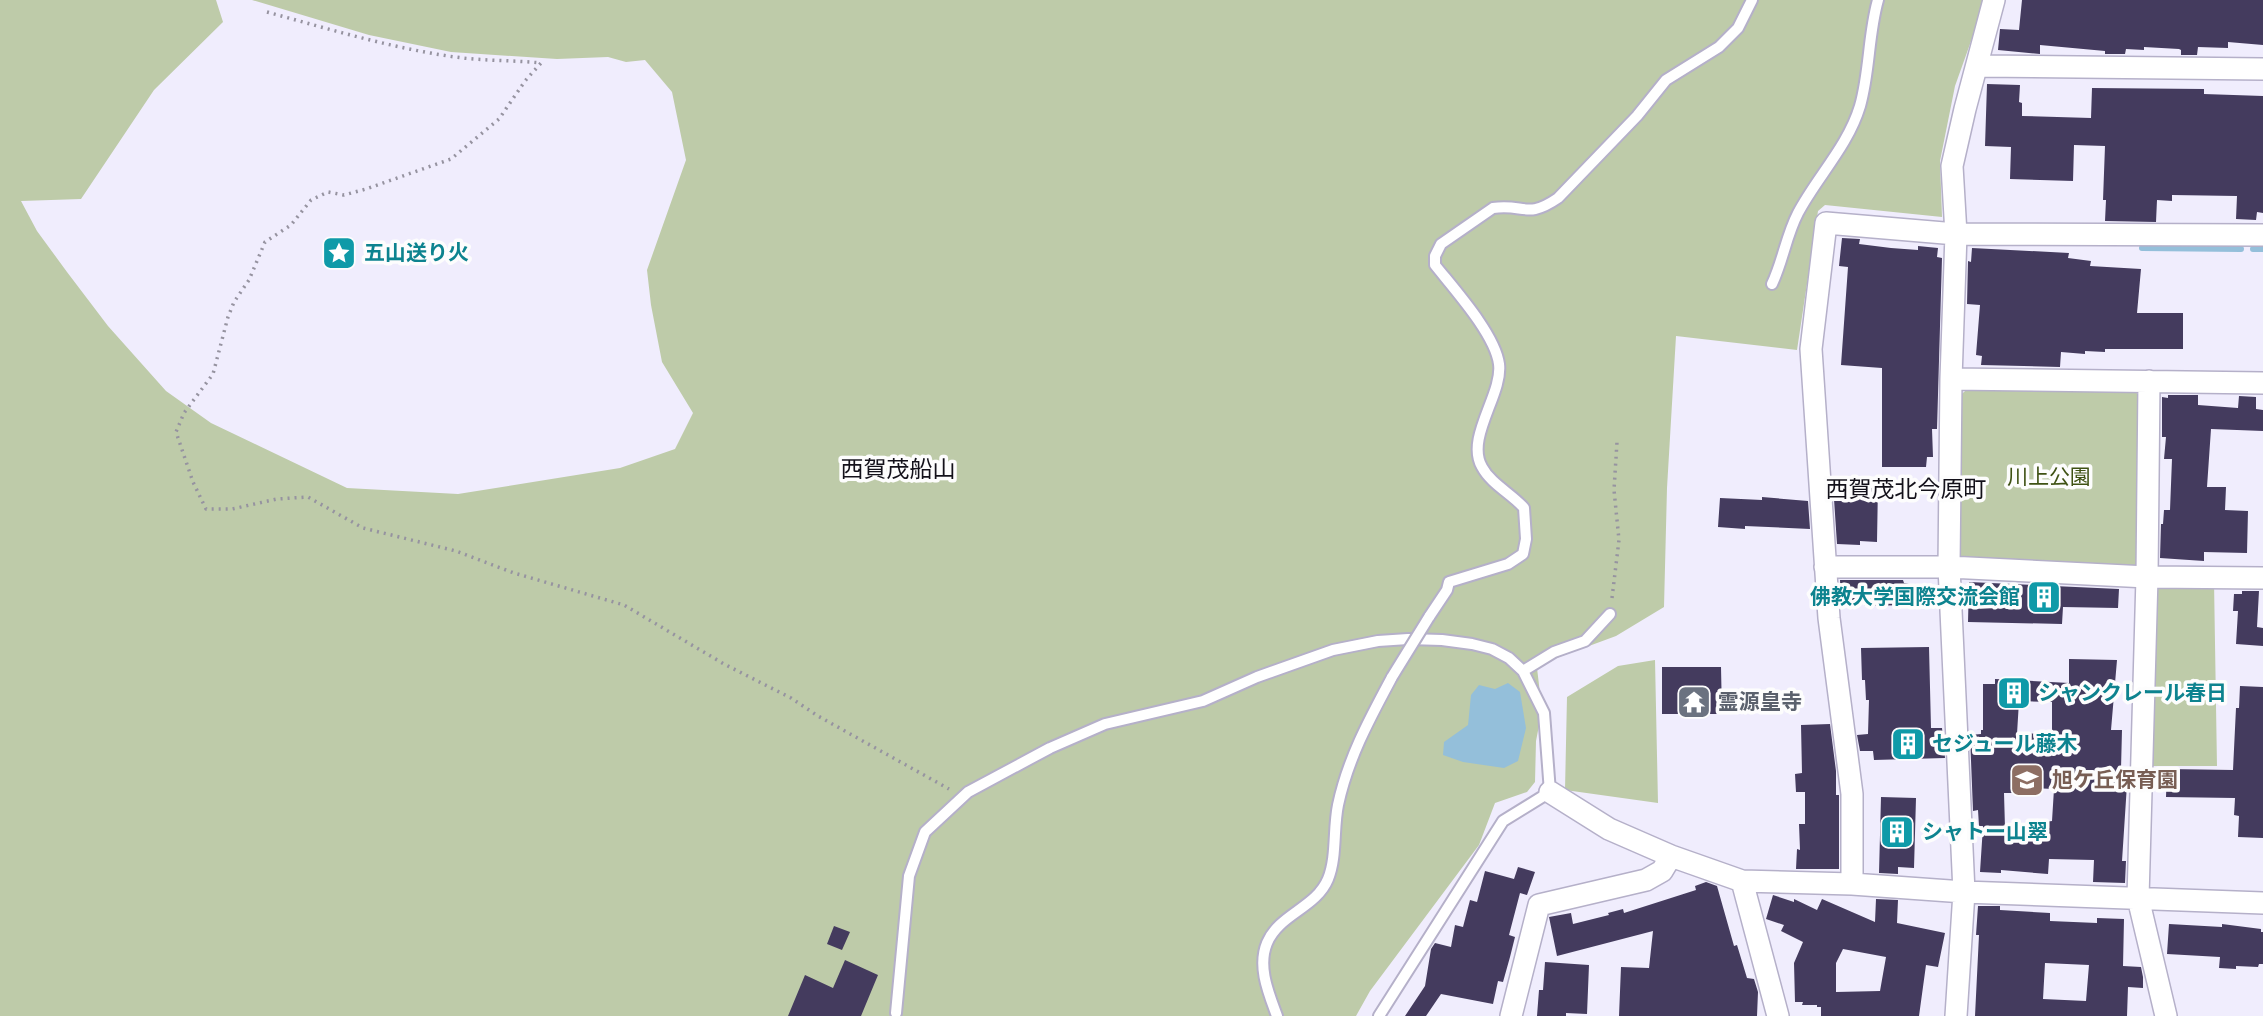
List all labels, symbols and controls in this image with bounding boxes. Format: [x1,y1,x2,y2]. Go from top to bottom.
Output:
place icon: 五山送り火 [320,234,358,272]
place label: 五山送り火 [364,239,469,267]
district label: 西賀茂船山 [841,454,956,485]
park label: 川上公園 [2007,463,2091,491]
district label: 西賀茂北今原町 [1826,474,1987,505]
building icon: 佛教大学国際交流会館 [2025,578,2063,616]
place label: 佛教大学国際交流会館 [1810,583,2020,611]
building icon: シャンクレール春日 [1995,674,2033,712]
place label: シャンクレール春日 [2038,679,2227,707]
temple icon: 霊源皇寺 [1675,683,1713,721]
place label: 霊源皇寺 [1718,688,1802,716]
building icon: セジュール藤木 [1889,725,1927,763]
place label: セジュール藤木 [1932,730,2078,758]
school or university icon: 旭ケ丘保育園 [2008,761,2046,799]
place label: 旭ケ丘保育園 [2052,766,2178,794]
building icon: シャトー山翠 [1878,813,1916,851]
place label: シャトー山翠 [1922,818,2048,846]

